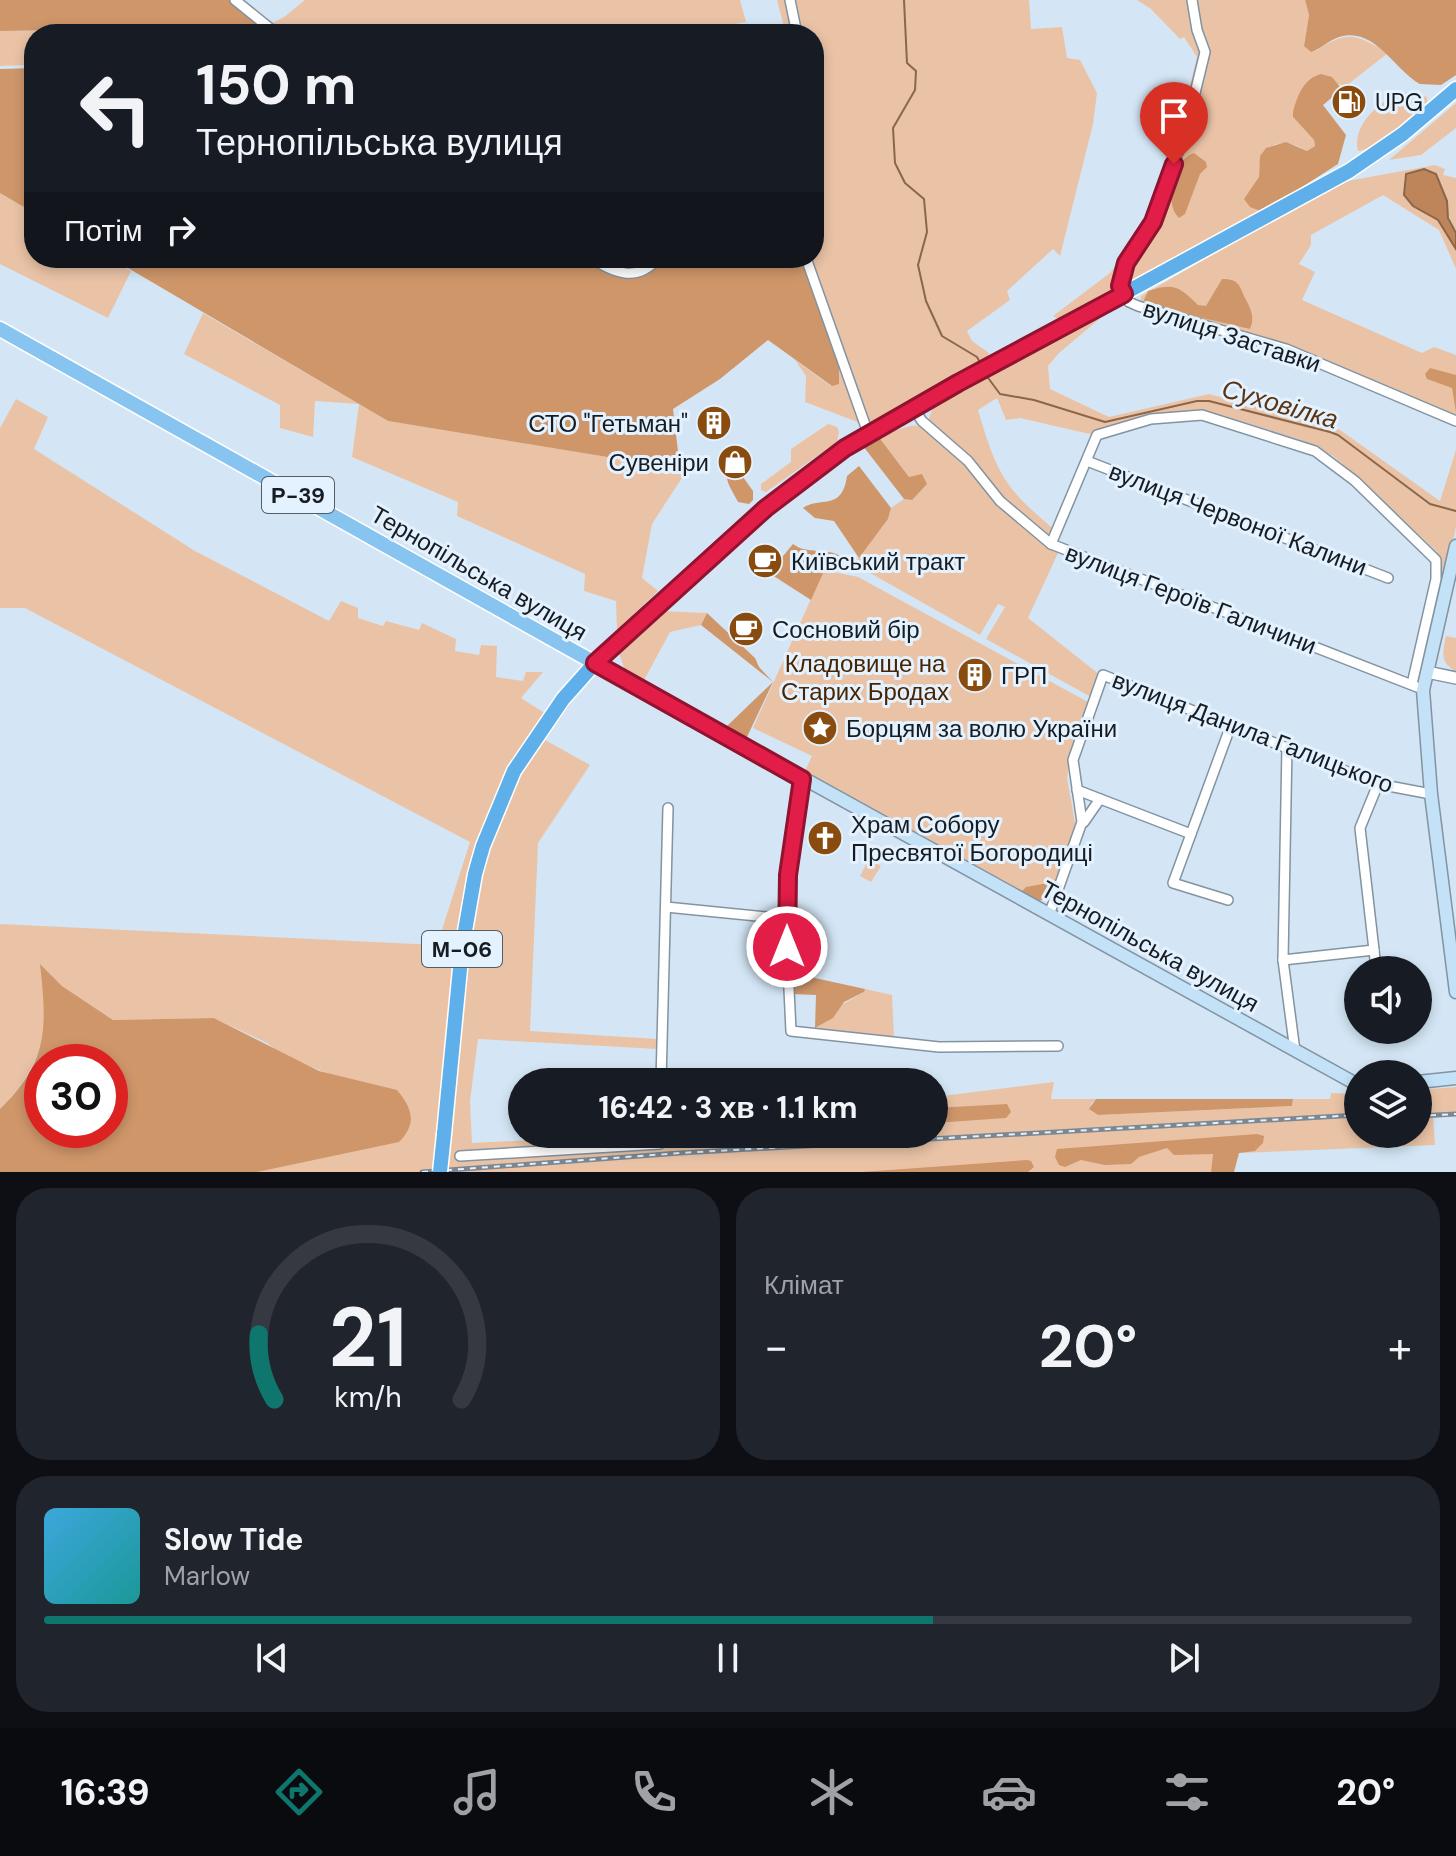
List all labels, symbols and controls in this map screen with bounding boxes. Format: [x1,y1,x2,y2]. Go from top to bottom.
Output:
text: 150 m [196,48,357,121]
icon: left [64,56,168,160]
pin [1140,82,1208,164]
fuel station icon: UPG [1330,83,1368,121]
place label: UPG [1375,87,1423,118]
icon: arrive [1152,94,1196,138]
text: Тернопільська вулиця [196,119,563,166]
icon: right [159,208,203,252]
text: Потім [64,211,143,250]
street label: вулиця Заставки [1139,293,1325,379]
water label: Суховілка [1218,371,1342,437]
building icon: СТО "Гетьман" [695,404,733,442]
place label: СТО "Гетьман" [528,408,688,439]
shop icon: Сувеніри [716,443,754,481]
place label: Сувеніри [609,447,709,478]
street label: вулиця Червоної Калини [1105,455,1371,583]
road number: Р-39 [262,477,334,513]
street label: Тернопільська вулиця [365,498,593,648]
street label: вулиця Героїв Галичини [1061,537,1321,661]
cafe icon: Київський тракт [746,542,784,580]
place label: Київський тракт [791,546,965,577]
cafe icon: Сосновий бір [727,610,765,648]
place label: Сосновий бір [772,614,920,645]
park label: Кладовище на Старих Бродах [781,648,949,707]
building icon: ГРП [956,656,994,694]
place label: ГРП [1001,660,1047,691]
street label: вулиця Данила Галицького [1108,664,1398,800]
place icon: Борцям за волю України [801,709,839,747]
place label: Борцям за волю України [846,713,1117,744]
place label: Храм Собору Пресвятої Богородиці [851,809,1093,868]
church icon: Храм Собору Пресвятої Богородиці [806,819,844,857]
street label: Тернопільська вулиця [1036,873,1264,1019]
position arrow [745,905,829,989]
road number: М-06 [422,931,502,967]
map controls [1344,956,1432,1148]
button: sound [1344,956,1432,1044]
speed limit sign: 30 [24,1044,128,1148]
button: layers [1344,1060,1432,1148]
text: 16:42 · 3 хв · 1.1 km [599,1088,858,1127]
text: Клімат [764,1268,844,1302]
text: 21 [329,1283,407,1392]
text: 20° [1039,1307,1137,1386]
text: − [764,1318,788,1376]
text: + [1388,1318,1412,1376]
text: km/h [334,1379,402,1416]
text: Slow Tide [164,1520,303,1559]
text: Marlow [164,1559,250,1593]
icon: previous [250,1636,294,1680]
icon: pause [706,1636,750,1680]
icon: next [1162,1636,1206,1680]
icon: directions [271,1764,327,1820]
icon: music [449,1764,505,1820]
icon: phone [626,1764,682,1820]
icon: climate [804,1764,860,1820]
icon: car [981,1764,1037,1820]
icon: filters [1159,1764,1215,1820]
text: 16:39 [61,1769,150,1816]
text: 20° [1336,1769,1395,1816]

